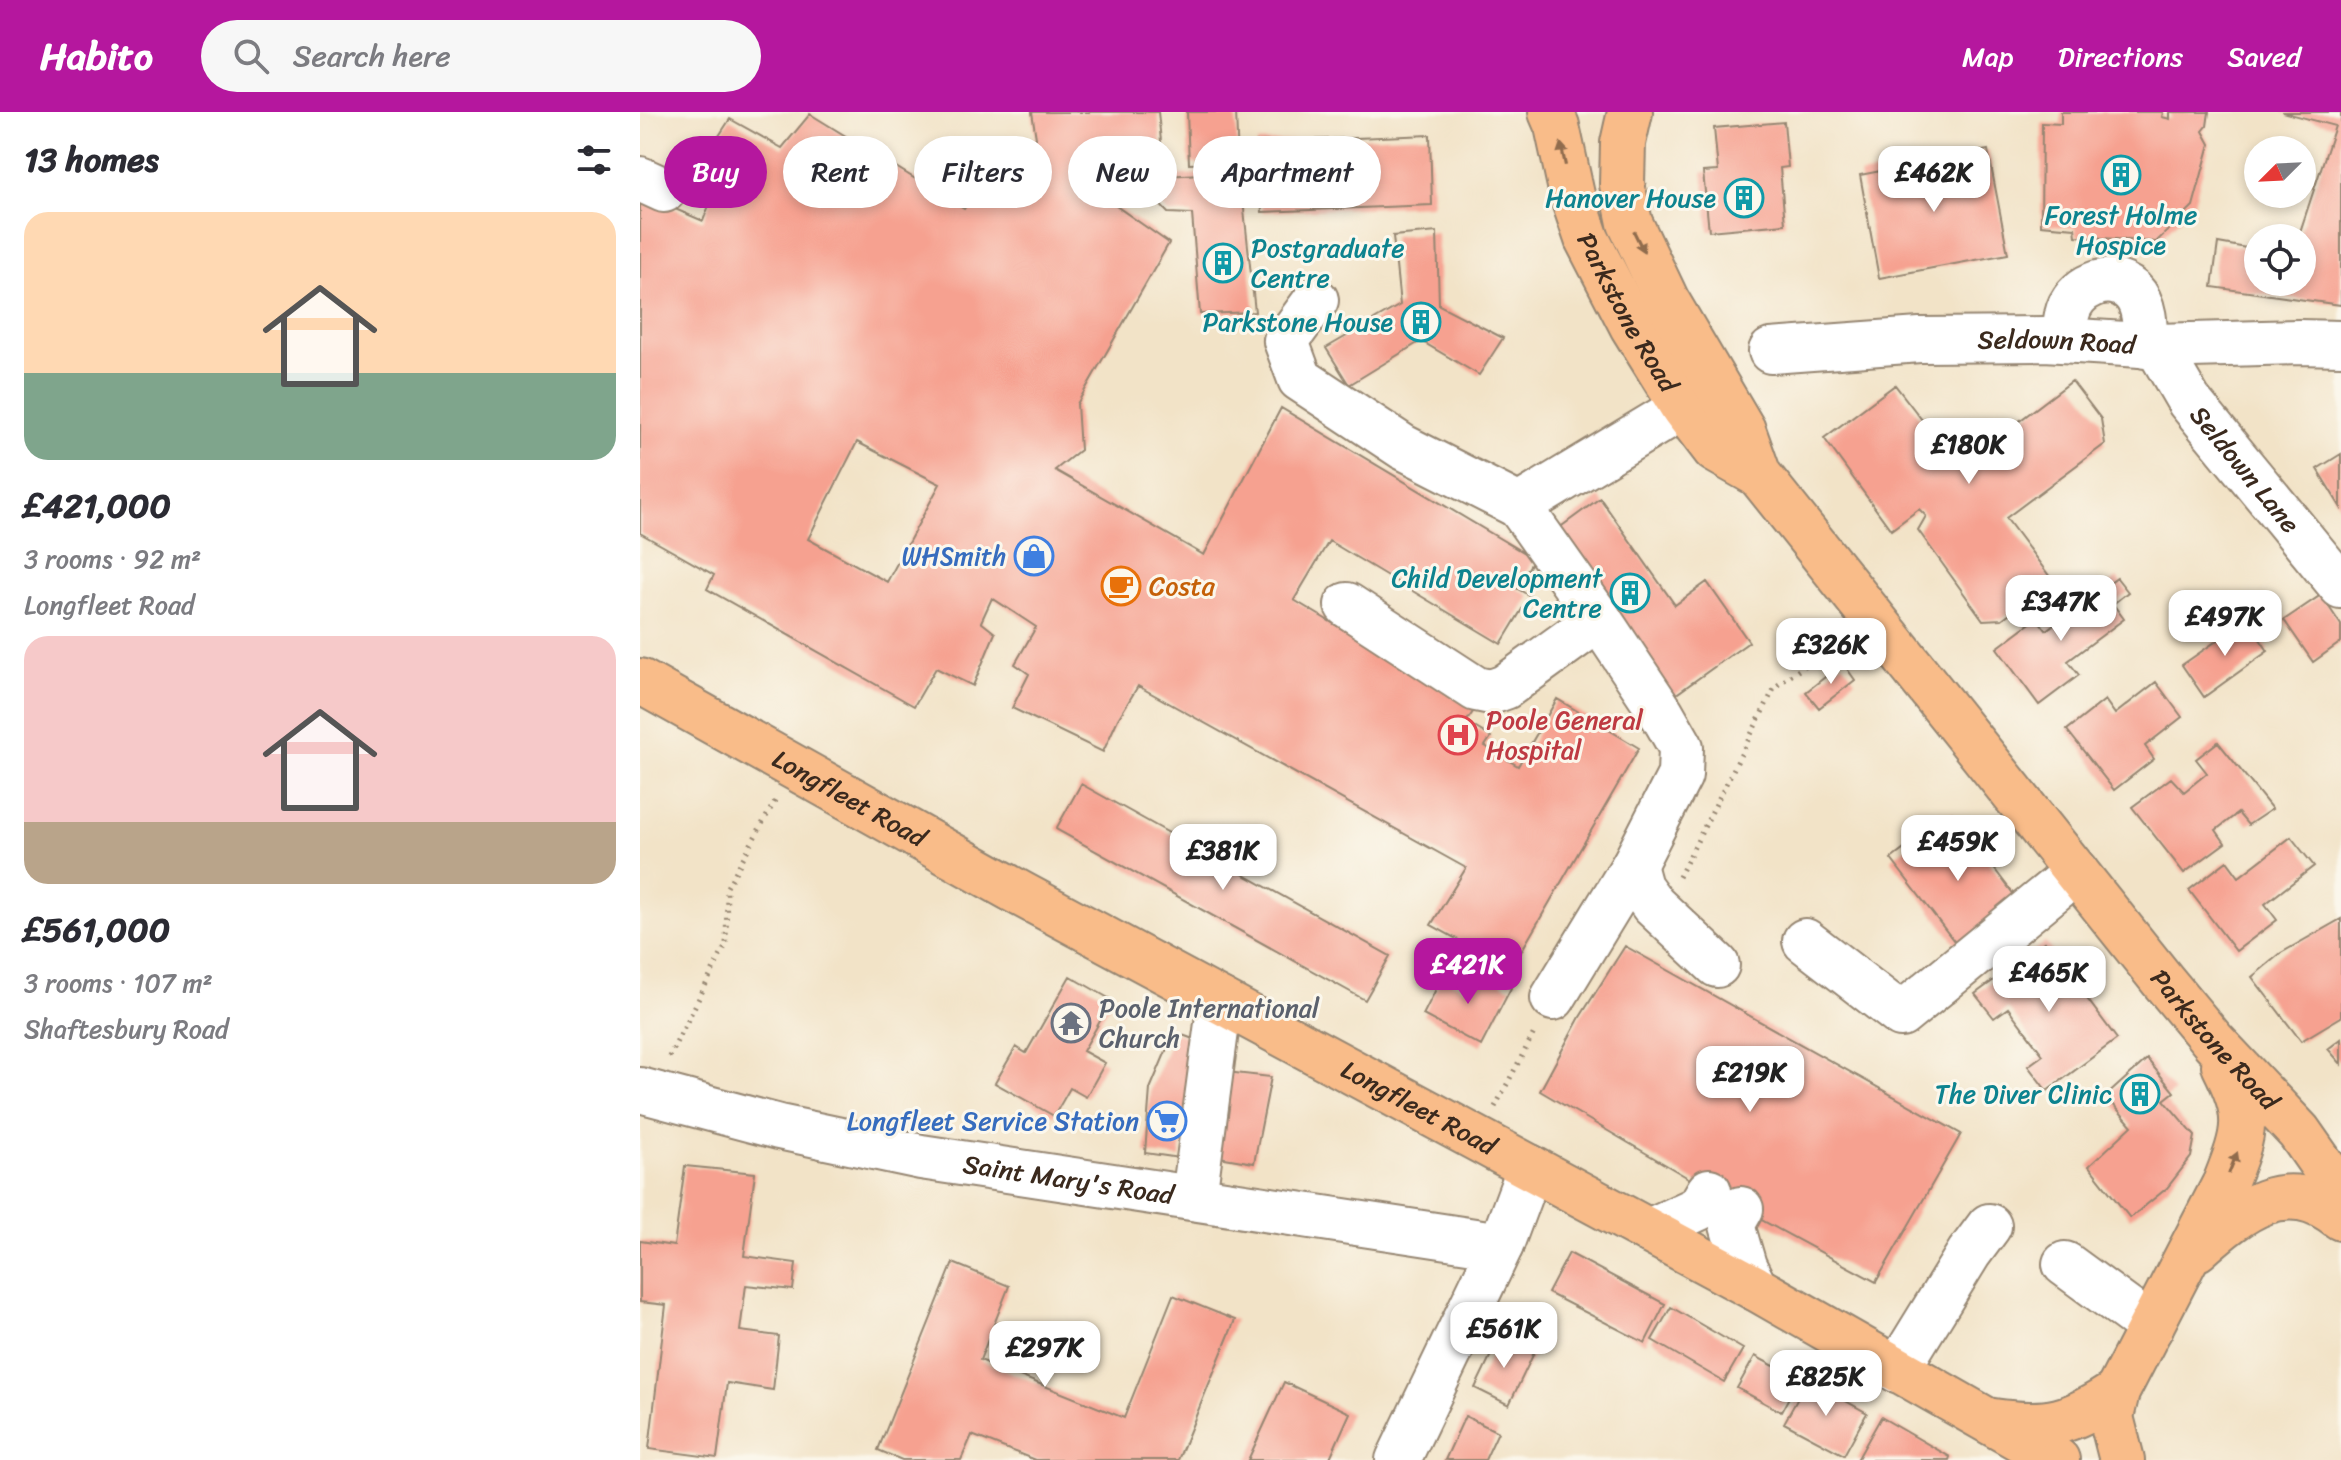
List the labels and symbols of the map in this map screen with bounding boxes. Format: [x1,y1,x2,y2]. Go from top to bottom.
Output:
north arrow [2244,136,2316,208]
one-way arrow [1556,142,1569,167]
pin: £462K [1878,146,1990,214]
building icon: Forest Holme Hospice [2100,154,2142,196]
place label: Hanover House [1545,175,1716,221]
building icon: Hanover House [1723,177,1765,219]
place label: Forest Holme Hospice [2045,192,2197,268]
street label: Parkstone Road [1564,224,1692,403]
place label: Postgraduate Centre [1251,225,1405,301]
one-way arrow [1632,231,1646,254]
building icon: Postgraduate Centre [1202,242,1244,284]
place label: Parkstone House [1202,299,1393,345]
building icon: Parkstone House [1400,301,1442,343]
street label: Seldown Road [1977,316,2139,368]
street label: Seldown Lane [2178,395,2312,544]
pin: £180K [1913,418,2025,486]
place label: WHSmith [902,533,1006,579]
shop icon: WHSmith [1013,535,1055,577]
place label: Child Development Centre [1391,555,1604,631]
place label: Costa [1149,563,1216,609]
cafe icon: Costa [1100,565,1142,607]
building icon: Child Development Centre [1609,572,1651,614]
pin: £347K [2005,575,2117,643]
pin: £497K [2169,590,2281,658]
pin: £326K [1775,618,1887,686]
place label: Poole General Hospital [1486,697,1644,773]
hospital icon: Poole General Hospital [1437,714,1479,756]
street label: Longfleet Road [764,736,937,861]
pin: £459K [1902,815,2014,883]
pin: £381K [1167,824,1279,892]
pin: £421K [1412,938,1524,1006]
pin: £465K [1993,946,2105,1014]
street label: Parkstone Road [2138,958,2292,1123]
place label: Poole International Church [1099,985,1320,1061]
temple icon: Poole International Church [1050,1002,1092,1044]
pin: £219K [1694,1046,1806,1114]
street label: Longfleet Road [1333,1047,1507,1169]
place label: The Diver Clinic [1935,1071,2112,1117]
building icon: The Diver Clinic [2119,1073,2161,1115]
place label: Longfleet Service Station [847,1098,1139,1144]
supermarket icon: Longfleet Service Station [1146,1100,1188,1142]
street label: Saint Mary's Road [960,1141,1179,1218]
one-way arrow [2226,1151,2239,1175]
pin: £561K [1448,1302,1560,1370]
pin: £297K [989,1321,1101,1389]
pin: £825K [1770,1350,1882,1418]

